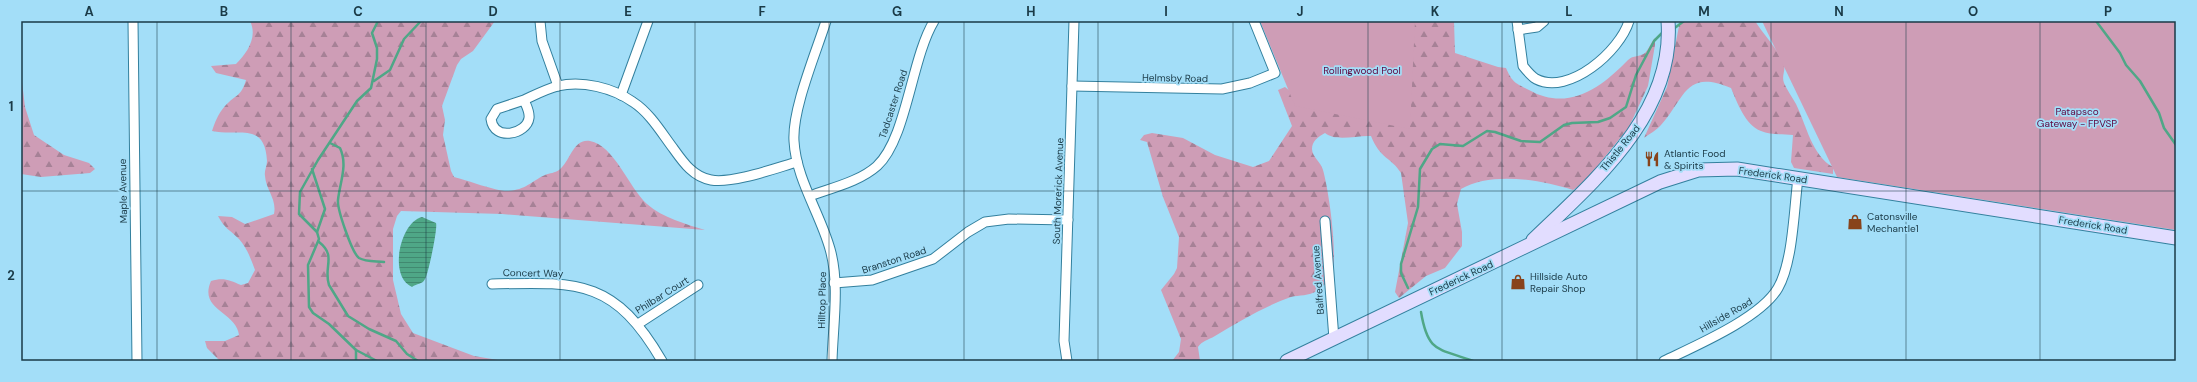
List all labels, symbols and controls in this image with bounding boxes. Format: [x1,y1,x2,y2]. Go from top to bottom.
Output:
text: A [84,3,94,20]
text: B [220,3,228,20]
text: C [353,3,363,20]
text: D [488,3,498,20]
text: E [624,3,632,20]
text: F [758,3,766,20]
text: G [892,3,902,20]
text: H [1026,3,1036,20]
text: I [1164,3,1168,20]
text: J [1296,3,1304,20]
text: K [1431,3,1440,20]
text: L [1565,3,1573,20]
text: M [1698,3,1710,20]
text: N [1834,3,1844,20]
text: O [1968,3,1978,20]
text: P [2104,3,2112,20]
park label: Rollingwood Pool [1323,64,1401,77]
street label: Tadcaster Road [876,68,910,140]
street label: Helmsby Road [1142,71,1208,85]
text: 1 [9,98,13,115]
park label: Patapsco Gateway - FPVSP [2037,105,2117,130]
street label: Thistle Road [1597,122,1643,174]
street label: South Morerick Avenue [1050,137,1066,245]
place label: Atlantic Food & Spirits [1664,147,1726,172]
restaurant icon: Atlantic Food & Spirits [1643,150,1661,168]
street label: Maple Avenue [116,158,130,223]
street label: Frederick Road [1738,164,1808,186]
place label: Catonsville Mechantle1 [1867,210,1919,235]
shop icon: Catonsville Mechantle1 [1846,213,1864,231]
street label: Frederick Road [2058,213,2128,237]
street label: Branston Road [860,243,928,277]
street label: Balfred Avenue [1309,245,1327,315]
street label: Frederick Road [1427,257,1495,299]
street label: Concert Way [503,266,564,280]
text: 2 [7,267,15,284]
place label: Hillside Auto Repair Shop [1530,270,1588,295]
street label: Hilltop Place [815,271,829,329]
street label: Philbar Court [633,273,691,317]
shop icon: Hillside Auto Repair Shop [1509,273,1527,291]
street label: Hillside Road [1697,295,1755,335]

